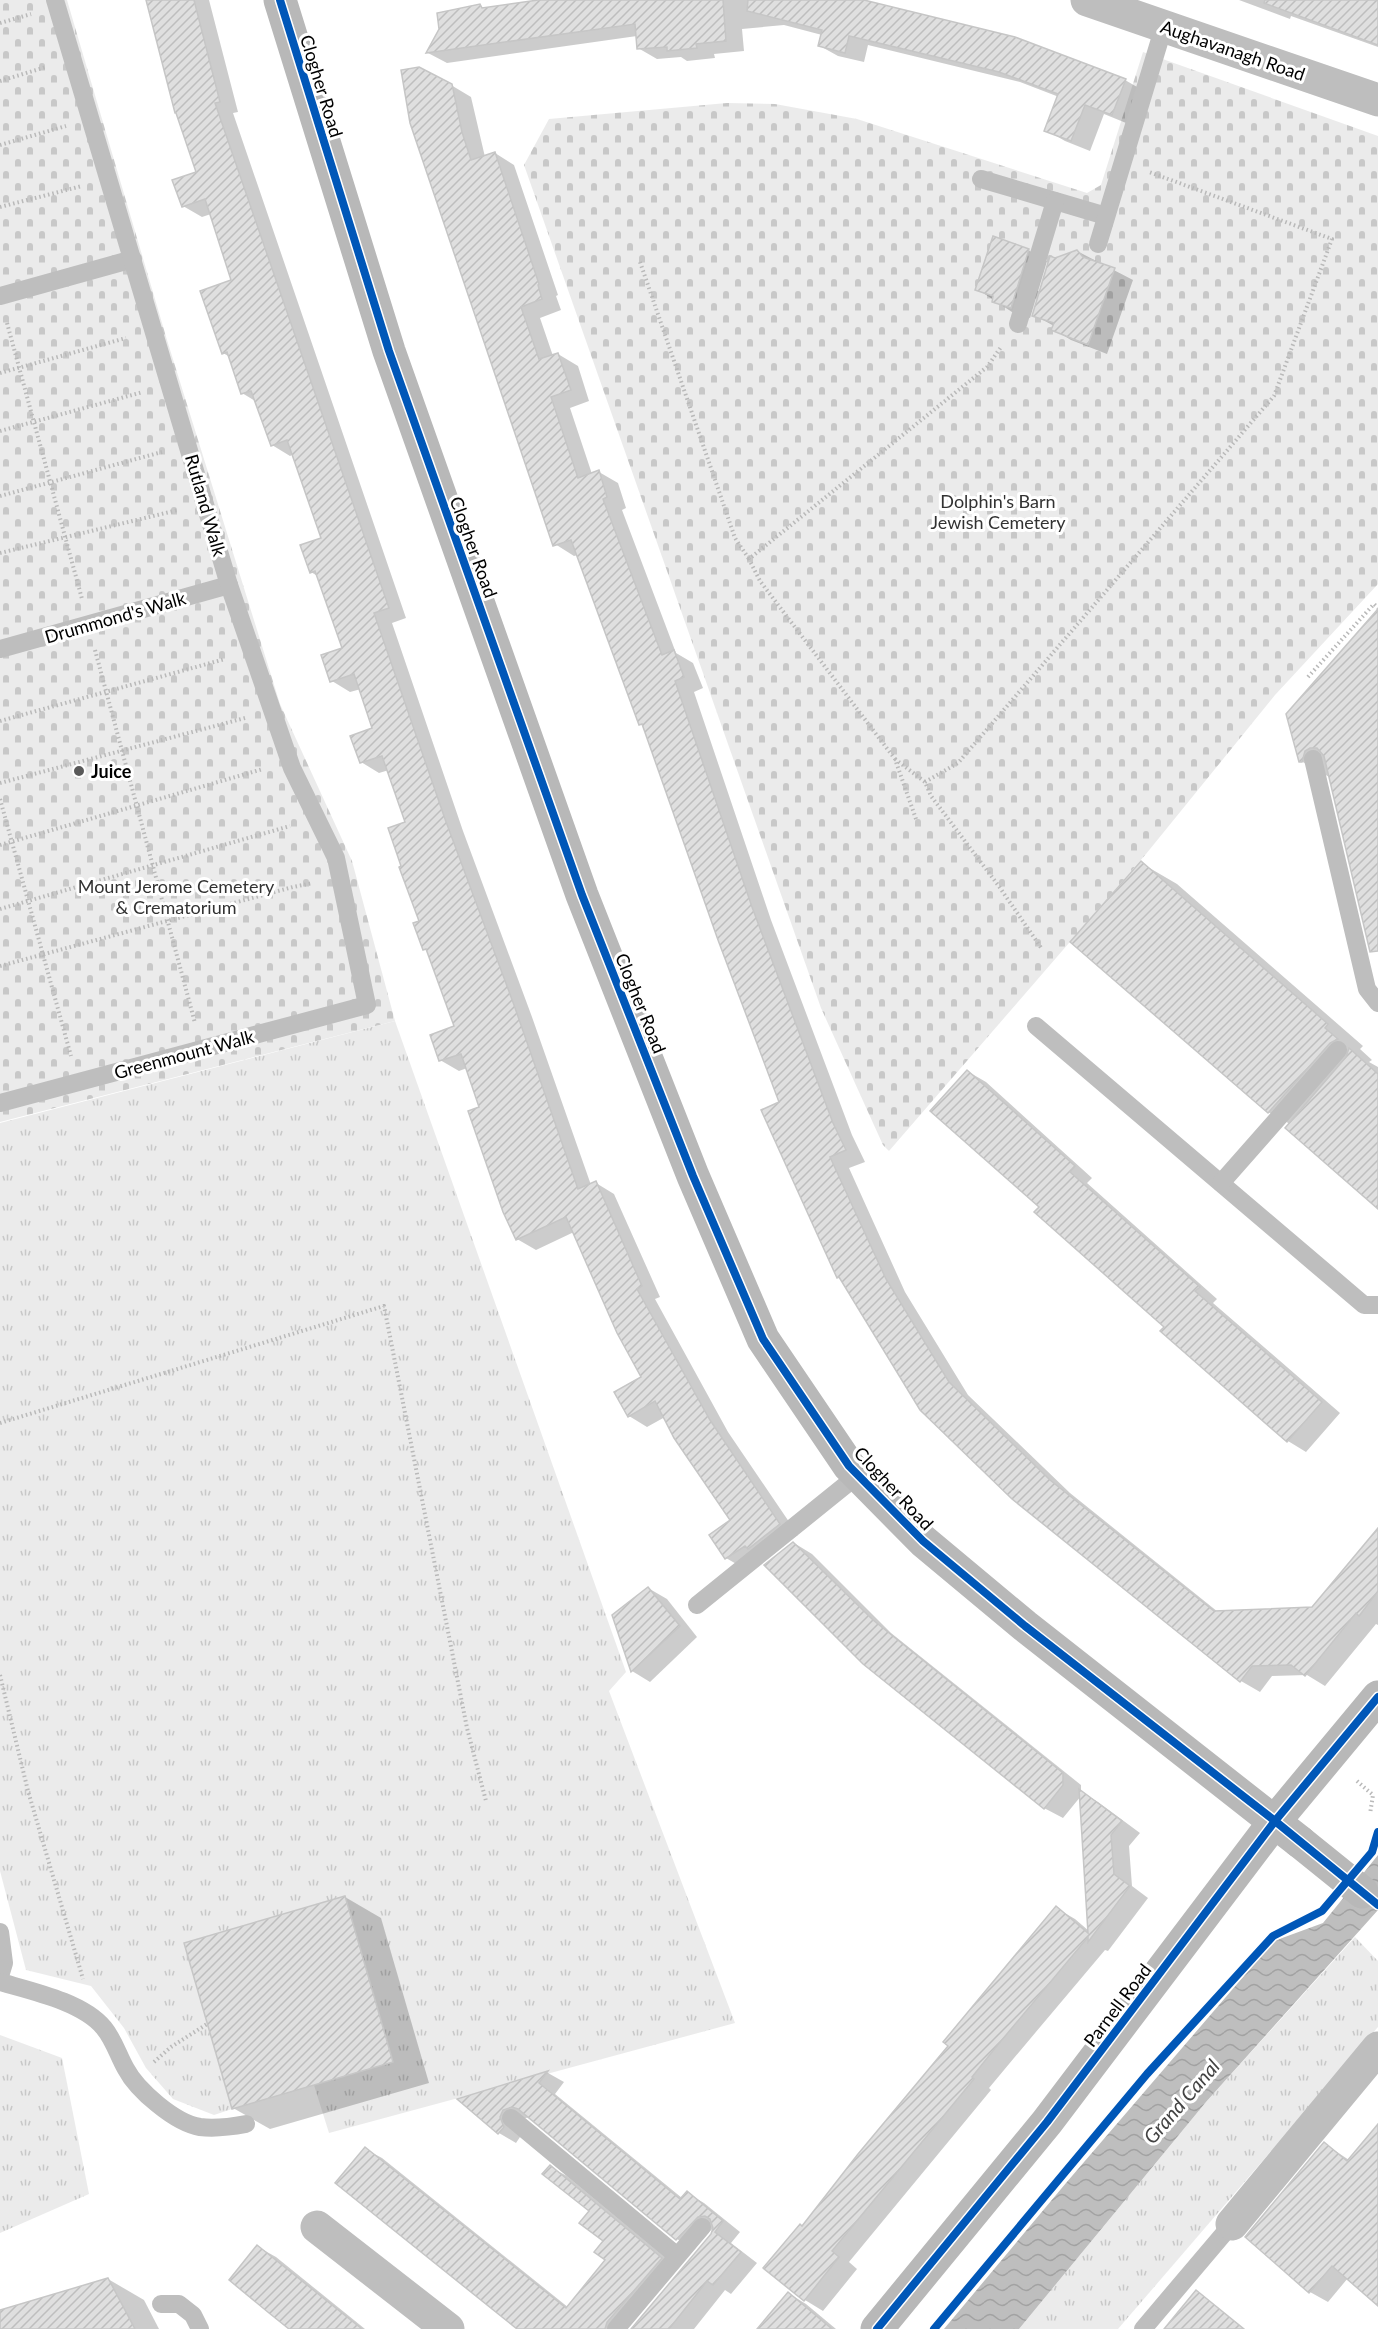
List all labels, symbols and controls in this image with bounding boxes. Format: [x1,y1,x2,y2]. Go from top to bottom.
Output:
street label: Aughavanagh Road [1158,15,1308,85]
street label: Clogher Road [296,32,348,140]
street label: Rutland Walk [181,451,231,559]
park label: Dolphin's Barn Jewish Cemetery [931,490,1066,533]
street label: Clogher Road [446,493,502,601]
street label: Drummond's Walk [42,586,189,648]
place label: Juice [91,760,132,782]
marker: Juice [72,764,86,778]
park label: Mount Jerome Cemetery & Crematorium [78,875,275,918]
street label: Clogher Road [611,950,671,1056]
street label: Greenmount Walk [112,1025,257,1083]
street label: Clogher Road [850,1442,938,1534]
street label: Parnell Road [1079,1959,1155,2051]
water label: Grand Canal [1138,2054,1224,2148]

